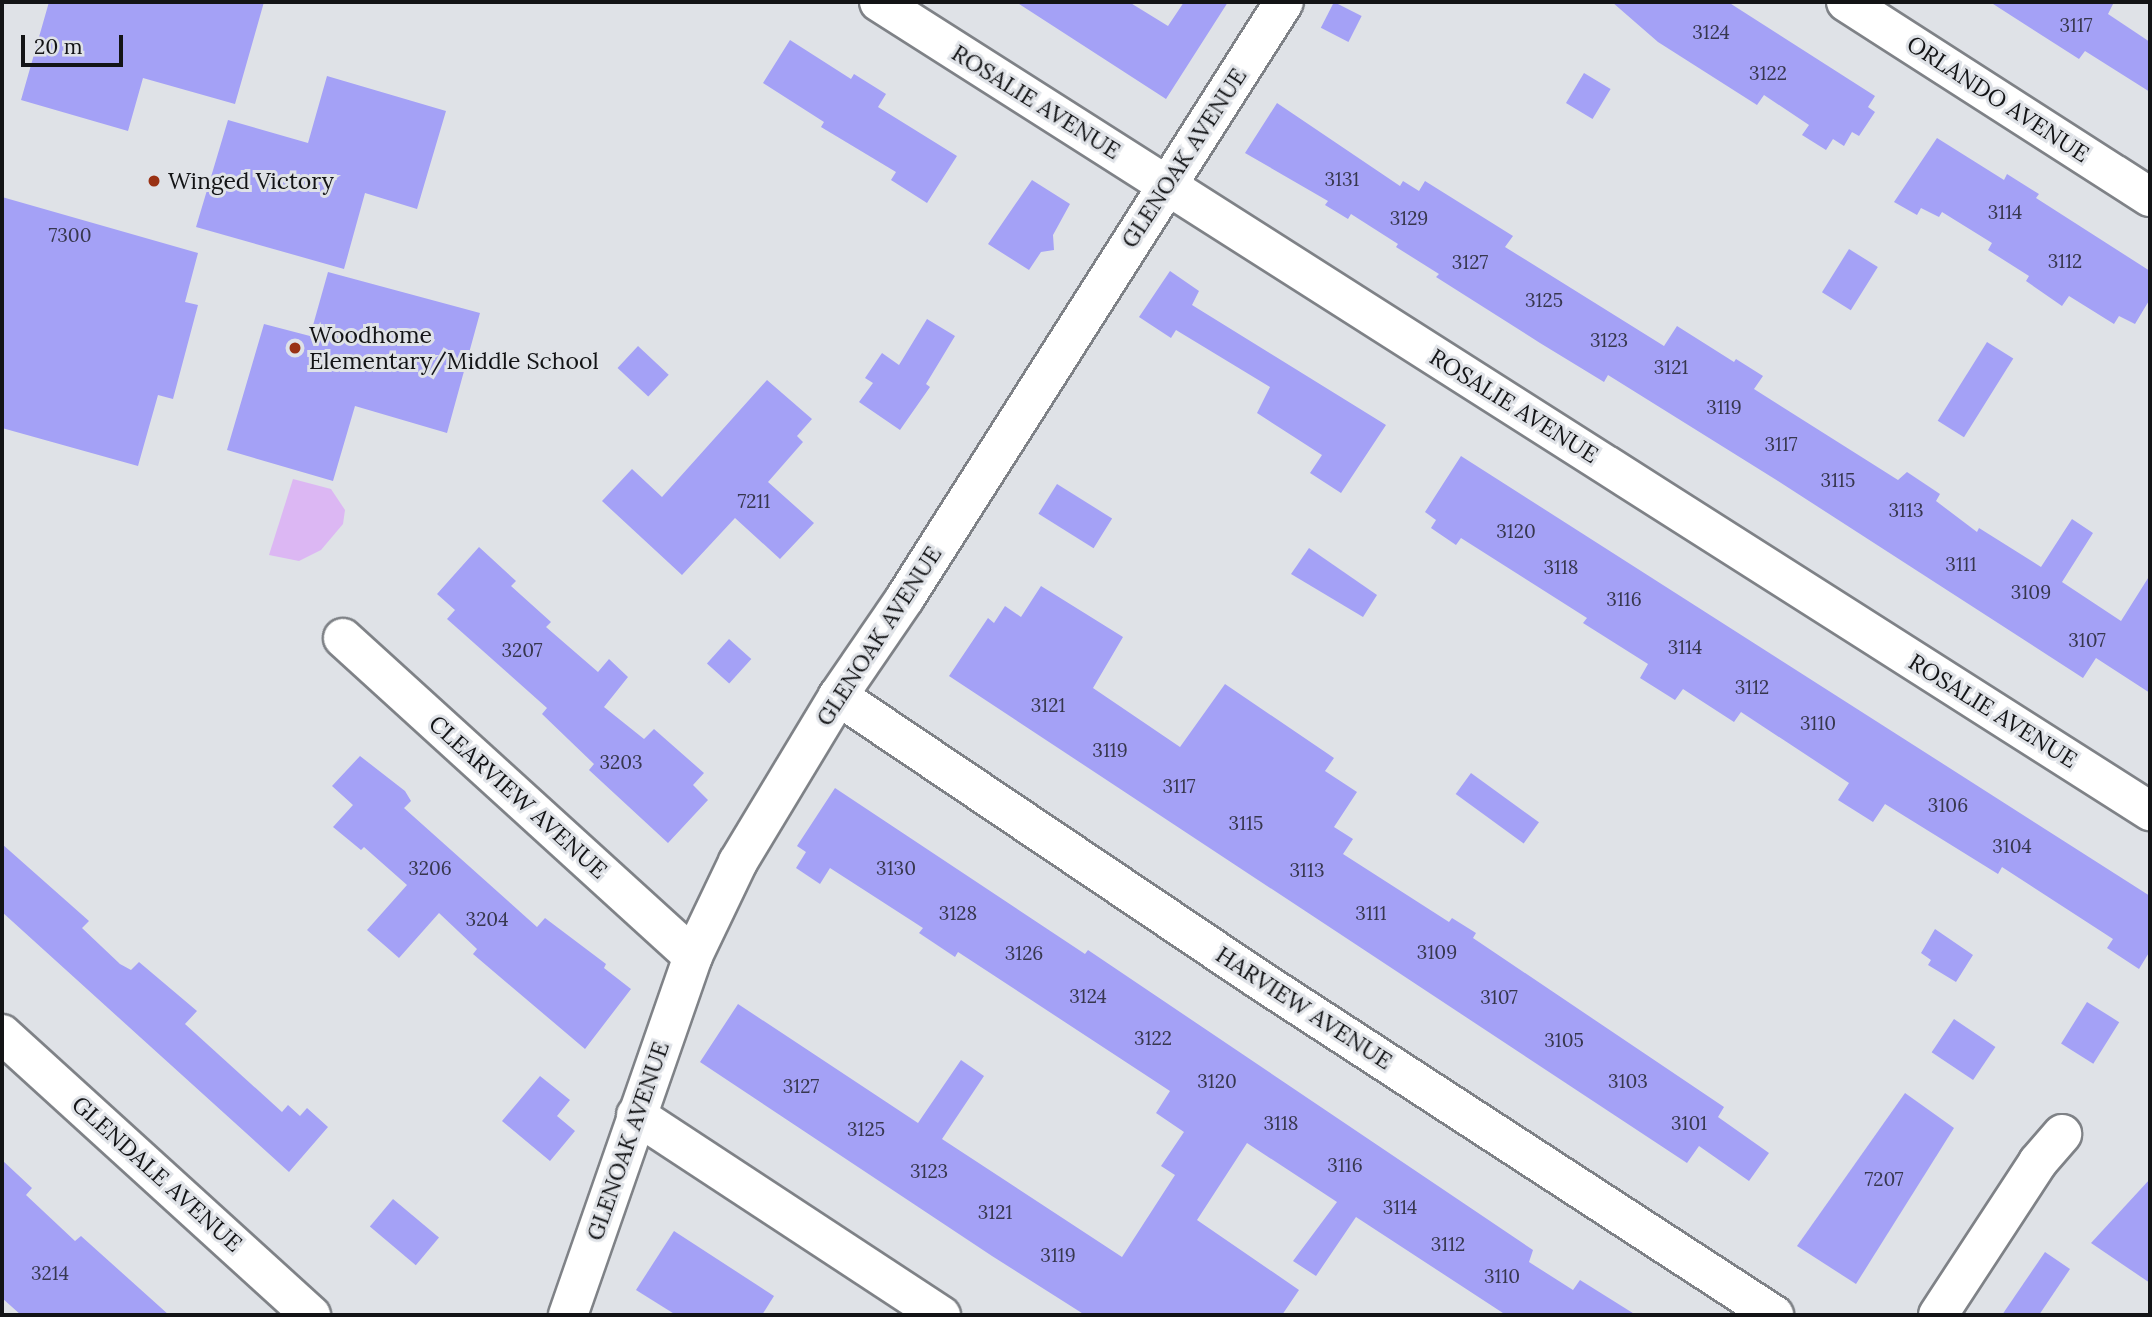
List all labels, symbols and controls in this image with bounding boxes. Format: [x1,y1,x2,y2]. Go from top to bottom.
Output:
house number: 3117 [2059,15,2093,37]
scale bar [24,21,126,65]
house number: 3124 [1692,22,1730,44]
street label: ORLANDO AVENUE [1902,30,2094,168]
text: 20 m [34,33,83,60]
street label: ROSALIE AVENUE [947,39,1125,165]
street label: GLENOAK AVENUE [1116,63,1252,253]
house number: 3122 [1749,63,1787,85]
place label: Winged Victory [168,167,334,195]
house number: 3131 [1325,169,1359,191]
marker: Winged Victory [146,173,162,189]
house number: 3114 [1988,202,2022,224]
house number: 3129 [1390,208,1428,230]
house number: 7300 [49,225,91,247]
house number: 3112 [2048,251,2082,273]
house number: 3127 [1452,252,1488,274]
house number: 3125 [1525,290,1563,312]
place label: Woodhome Elementary/Middle School [309,321,599,375]
house number: 3123 [1590,330,1628,352]
marker: Woodhome Elementary/Middle School [287,340,303,356]
street label: ROSALIE AVENUE [1425,343,1603,469]
house number: 3121 [1654,357,1688,379]
house number: 3119 [1706,397,1742,419]
house number: 3117 [1764,434,1798,456]
house number: 3115 [1821,470,1855,492]
house number: 7211 [738,491,770,513]
house number: 3113 [1889,500,1923,522]
house number: 3120 [1496,521,1536,543]
street label: GLENOAK AVENUE [811,541,947,731]
house number: 3111 [1945,554,1977,576]
house number: 3118 [1543,557,1579,579]
house number: 3109 [2011,582,2051,604]
house number: 3116 [1606,589,1642,611]
house number: 3107 [2068,630,2106,652]
house number: 3114 [1668,637,1702,659]
house number: 3207 [502,640,542,662]
street label: ROSALIE AVENUE [1904,648,2082,774]
house number: 3112 [1735,677,1769,699]
house number: 3121 [1031,695,1065,717]
street label: CLEARVIEW AVENUE [423,710,613,884]
house number: 3110 [1800,713,1836,735]
house number: 3119 [1092,740,1128,762]
house number: 3203 [599,752,643,774]
house number: 3117 [1162,776,1196,798]
house number: 3106 [1928,795,1968,817]
house number: 3115 [1229,813,1263,835]
house number: 3104 [1992,836,2032,858]
house number: 3206 [408,858,452,880]
house number: 3130 [876,858,916,880]
house number: 3113 [1290,860,1324,882]
house number: 3128 [939,903,977,925]
house number: 3111 [1355,903,1387,925]
house number: 3204 [466,909,508,931]
street label: HARVIEW AVENUE [1211,941,1397,1075]
house number: 3109 [1417,942,1457,964]
house number: 3126 [1005,943,1043,965]
house number: 3124 [1069,986,1107,1008]
house number: 3107 [1480,987,1518,1009]
house number: 3122 [1134,1028,1172,1050]
house number: 3105 [1544,1030,1584,1052]
street label: GLENOAK AVENUE [581,1038,675,1244]
house number: 3120 [1197,1071,1237,1093]
house number: 3103 [1608,1071,1648,1093]
house number: 3127 [783,1076,819,1098]
street label: GLENDALE AVENUE [66,1090,248,1258]
house number: 3118 [1263,1113,1299,1135]
house number: 3101 [1671,1113,1707,1135]
house number: 3125 [847,1119,885,1141]
house number: 3116 [1327,1155,1363,1177]
house number: 3123 [910,1161,948,1183]
house number: 7207 [1864,1169,1904,1191]
house number: 3114 [1383,1197,1417,1219]
house number: 3121 [978,1202,1012,1224]
house number: 3112 [1431,1234,1465,1256]
house number: 3119 [1040,1245,1076,1267]
house number: 3214 [31,1263,69,1285]
house number: 3110 [1484,1266,1520,1288]

